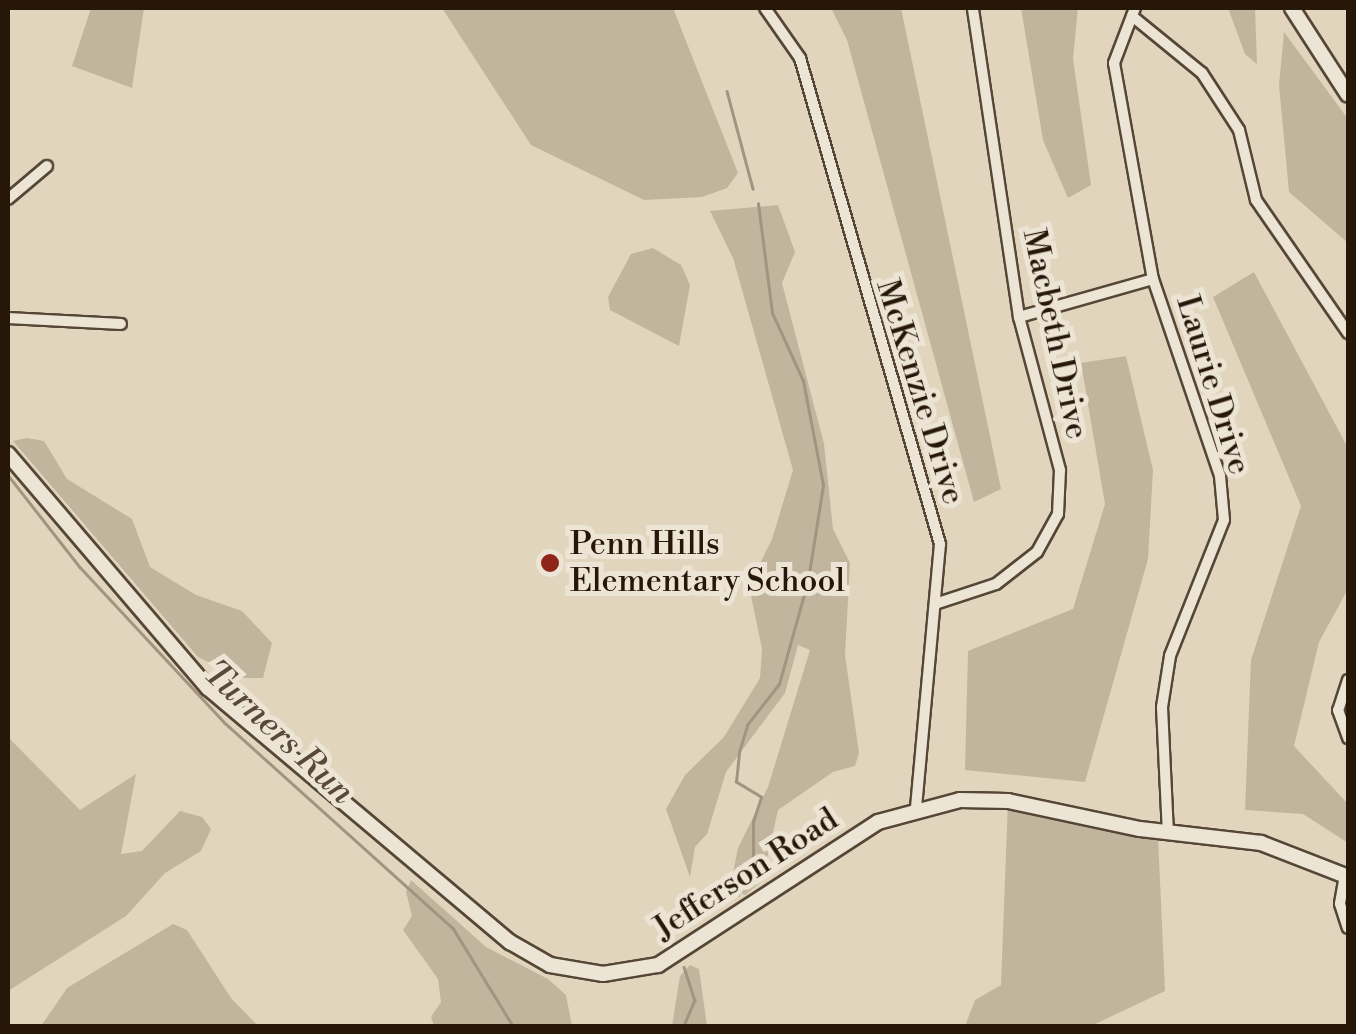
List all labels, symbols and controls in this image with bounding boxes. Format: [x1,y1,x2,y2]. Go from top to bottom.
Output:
street label: Macbeth Drive [1014,226,1096,442]
street label: McKenzie Drive [868,275,972,509]
street label: Laurie Drive [1168,291,1258,479]
place label: Penn Hills Elementary School [570,526,845,601]
marker: Penn Hills Elementary School [539,552,561,574]
water label: Turners Run [194,652,362,814]
street label: Jefferson Road [647,800,845,948]

